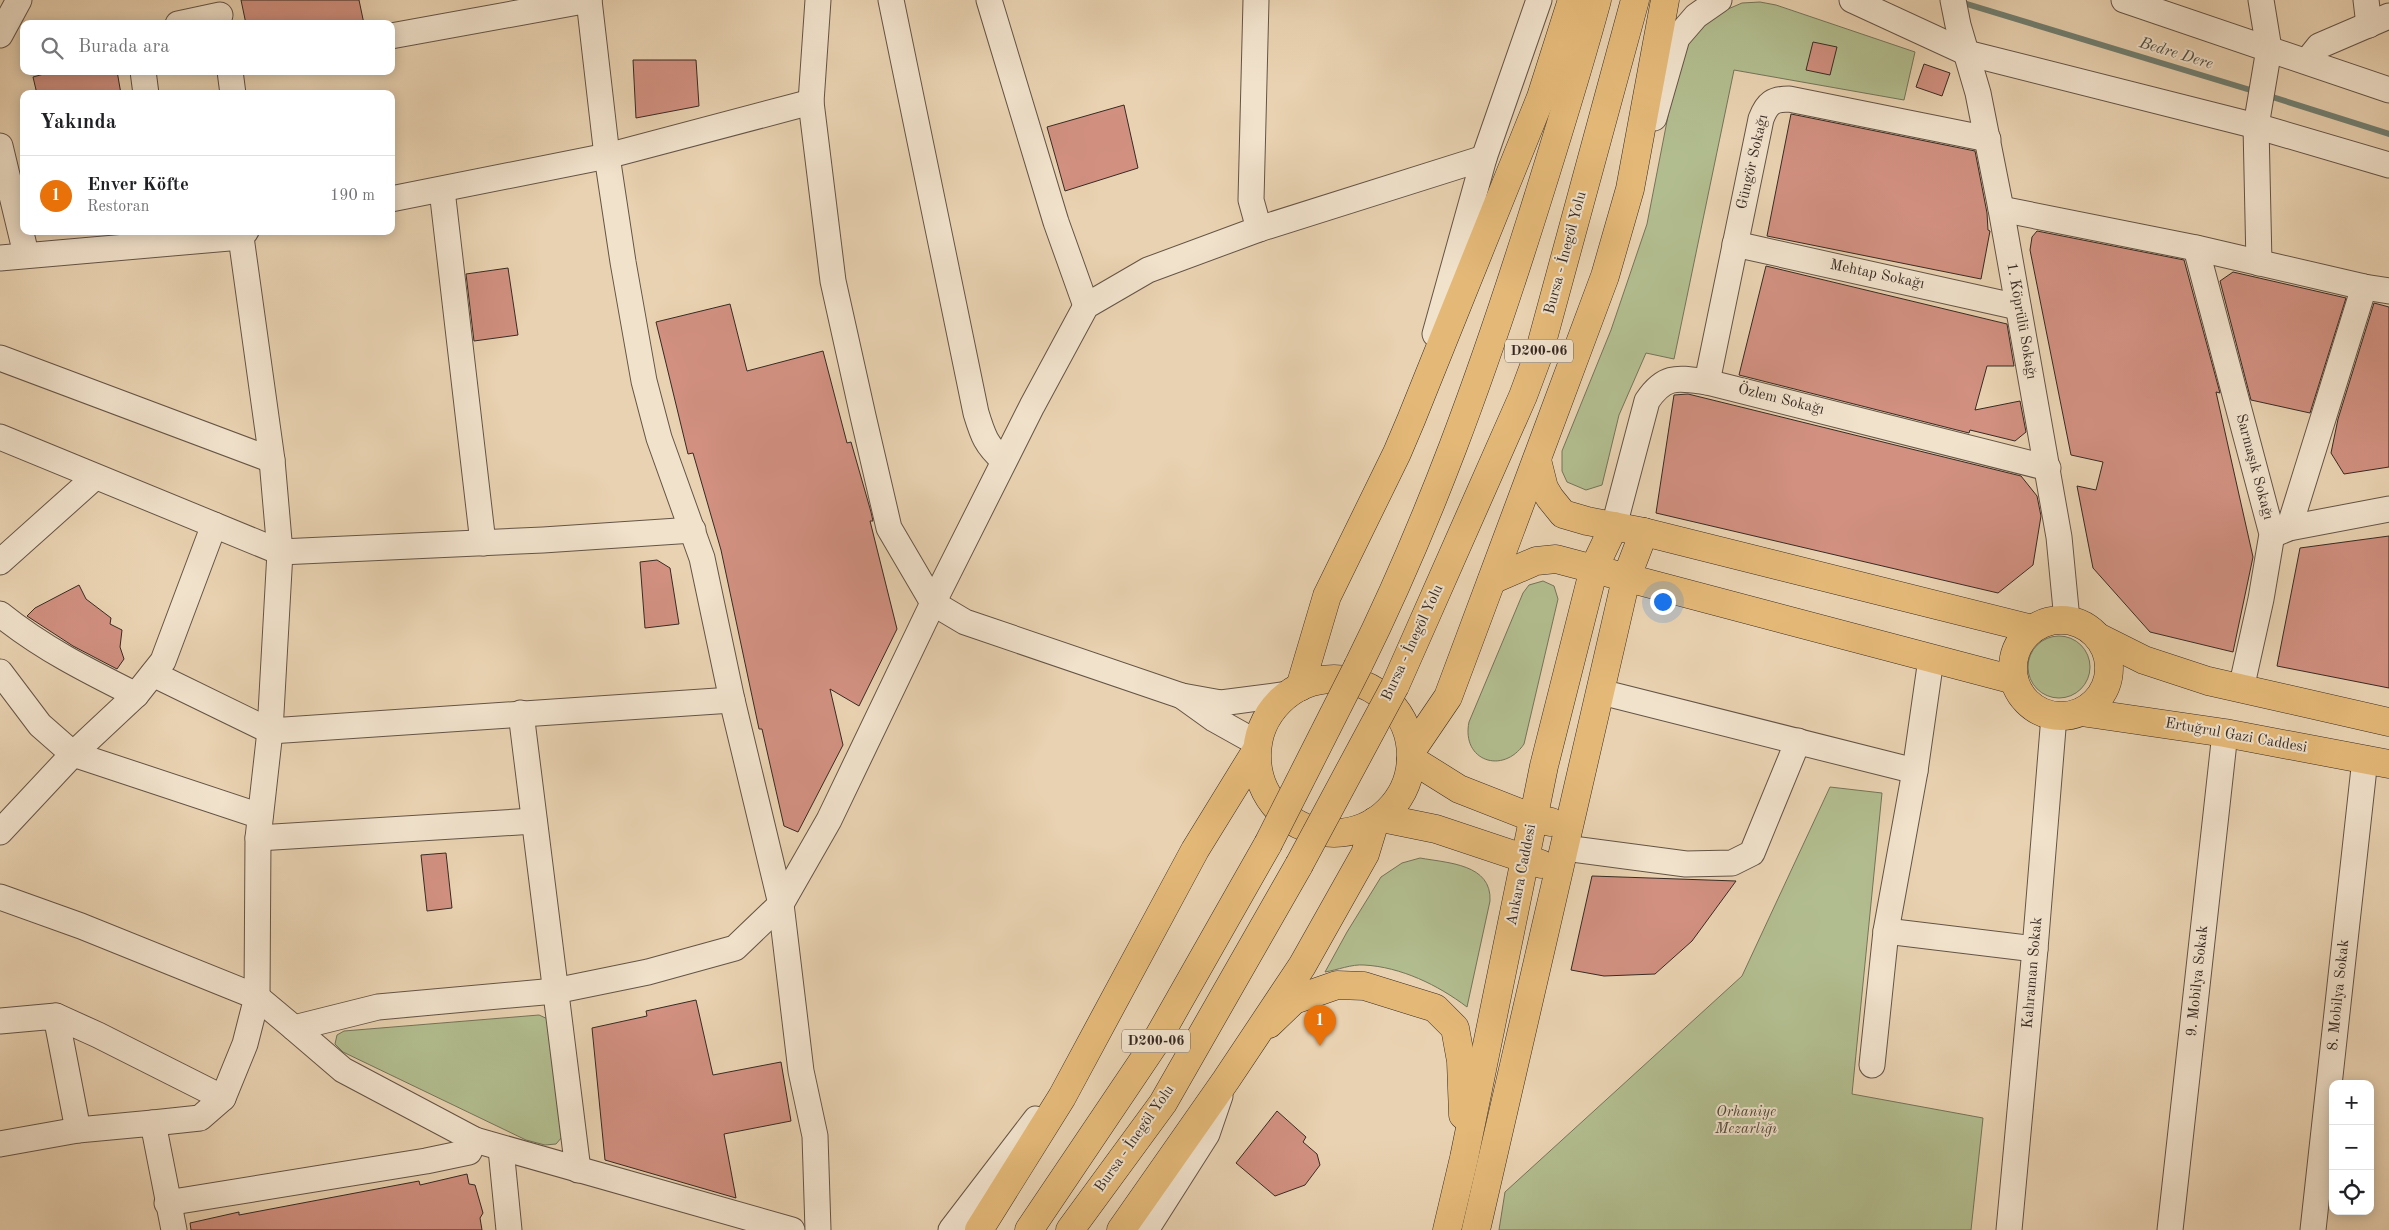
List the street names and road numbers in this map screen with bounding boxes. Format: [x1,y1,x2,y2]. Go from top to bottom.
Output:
street label: Güngör Sokağı [1735,113,1771,211]
street label: Bursa - İnegöl Yolu [1539,189,1590,316]
street label: Mehtap Sokağı [1828,258,1926,292]
street label: 1. Köprülü Sokağı [2003,262,2039,380]
road number: D200-06 [1505,340,1573,362]
street label: Özlem Sokağı [1736,379,1826,418]
street label: Sarmaşık Sokağı [2233,412,2275,522]
street label: Bursa - İnegöl Yolu [1377,581,1447,703]
street label: Ertuğrul Gazi Caddesi [2164,716,2308,756]
street label: Ankara Caddesi [1505,823,1539,927]
street label: Kahraman Sokak [2021,916,2045,1029]
street label: 9. Mobilya Sokak [2185,924,2211,1037]
street label: 8. Mobilya Sokak [2326,938,2352,1051]
road number: D200-06 [1122,1030,1190,1052]
street label: Bursa - İnegöl Yolu [1090,1081,1177,1195]

